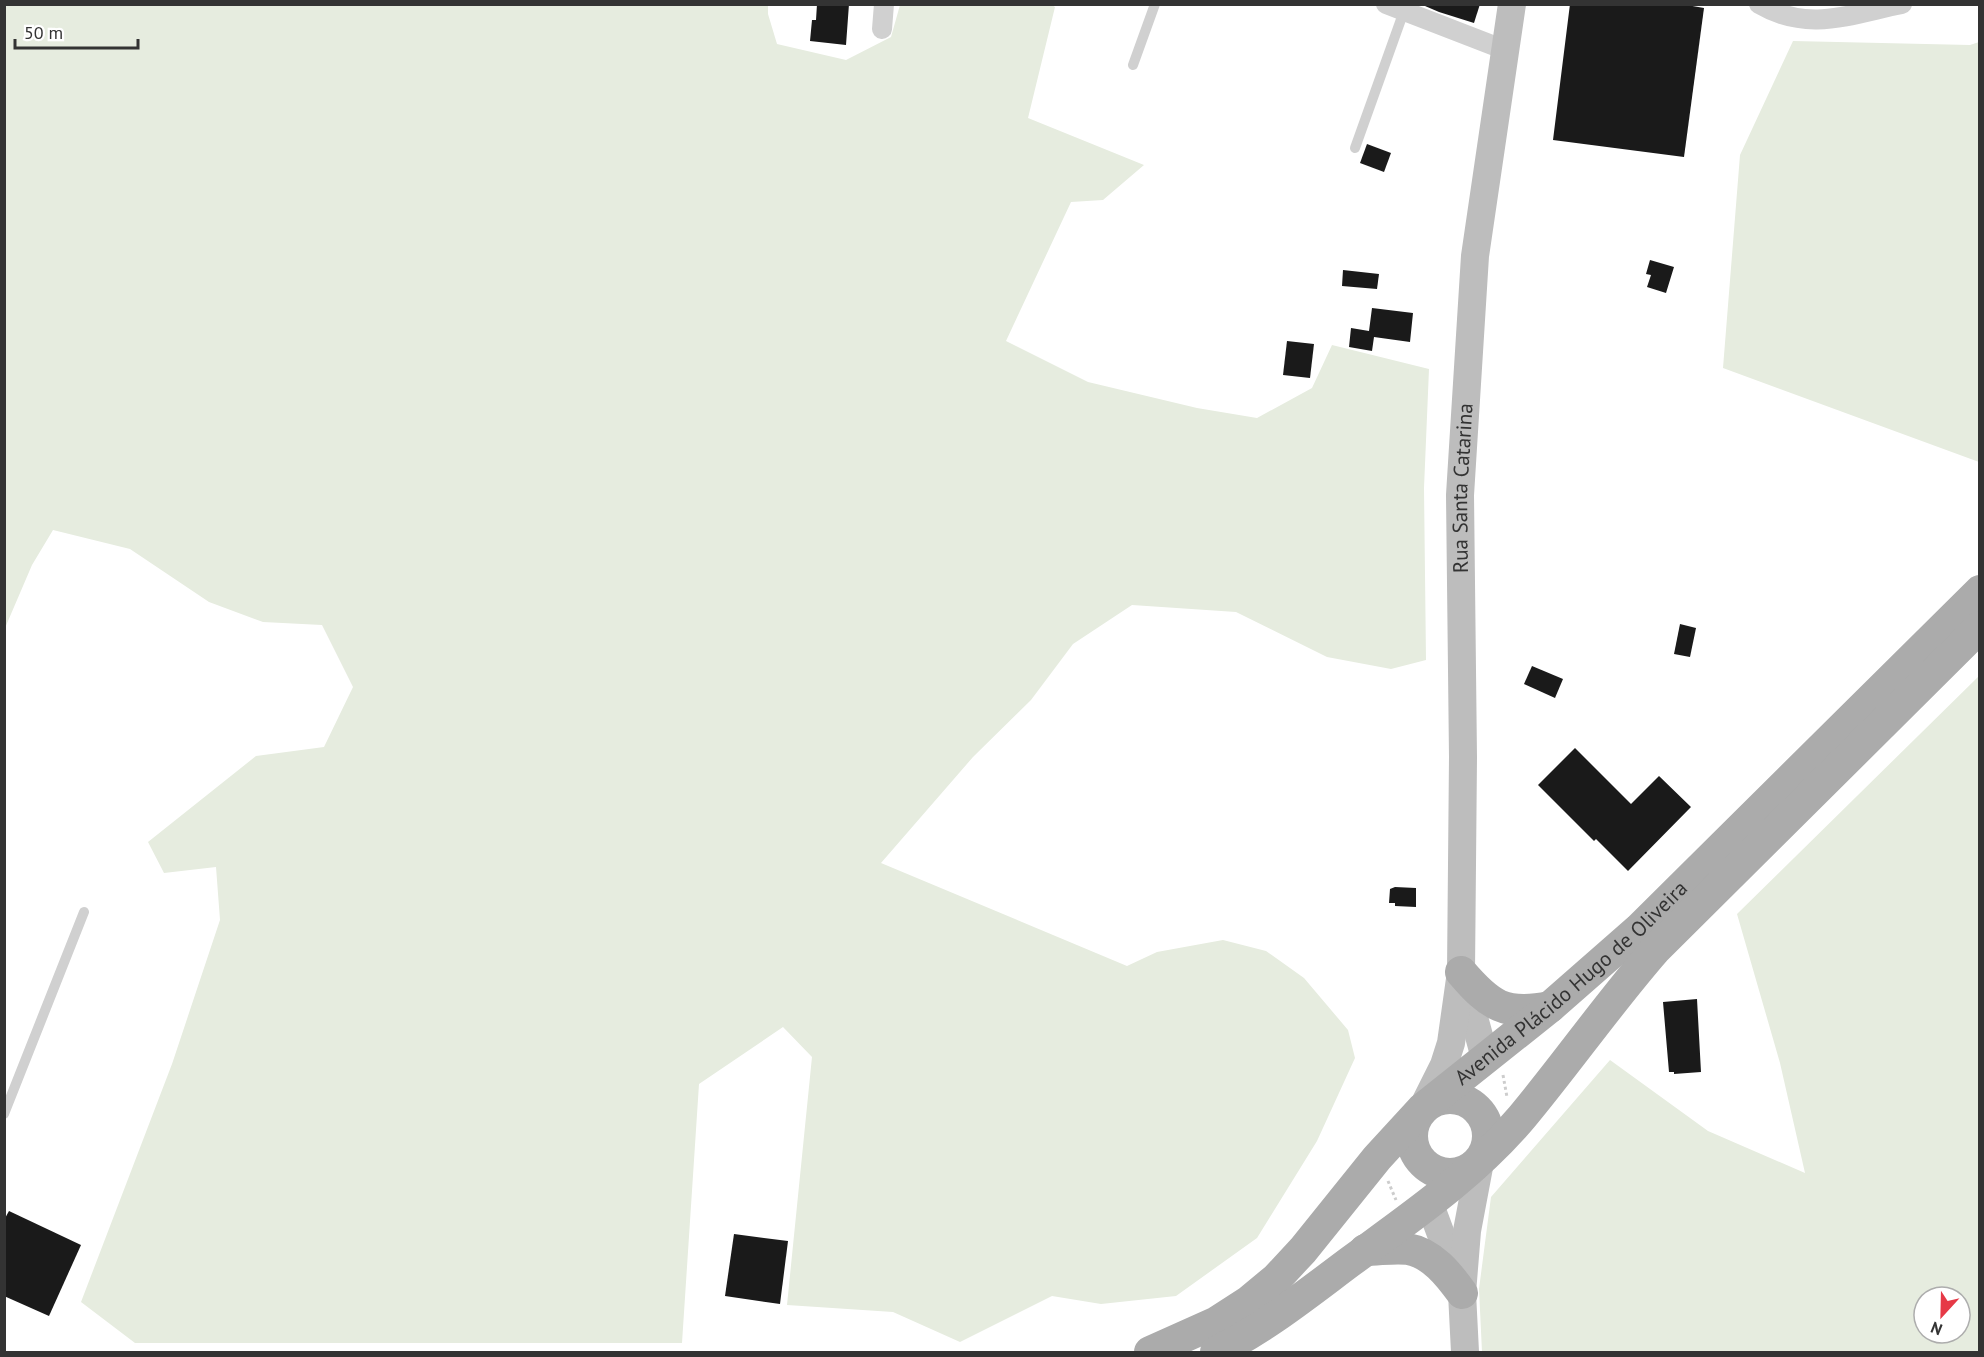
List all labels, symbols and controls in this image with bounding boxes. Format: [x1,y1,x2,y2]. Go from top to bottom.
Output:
scale bar [15,12,138,50]
text: 50 m [24,21,63,44]
street label: Rua Santa Catarina [1446,402,1479,573]
street label: Avenida Plácido Hugo de Oliveira [1449,875,1693,1091]
north arrow [1912,1285,1972,1345]
text: N [1928,1318,1945,1340]

